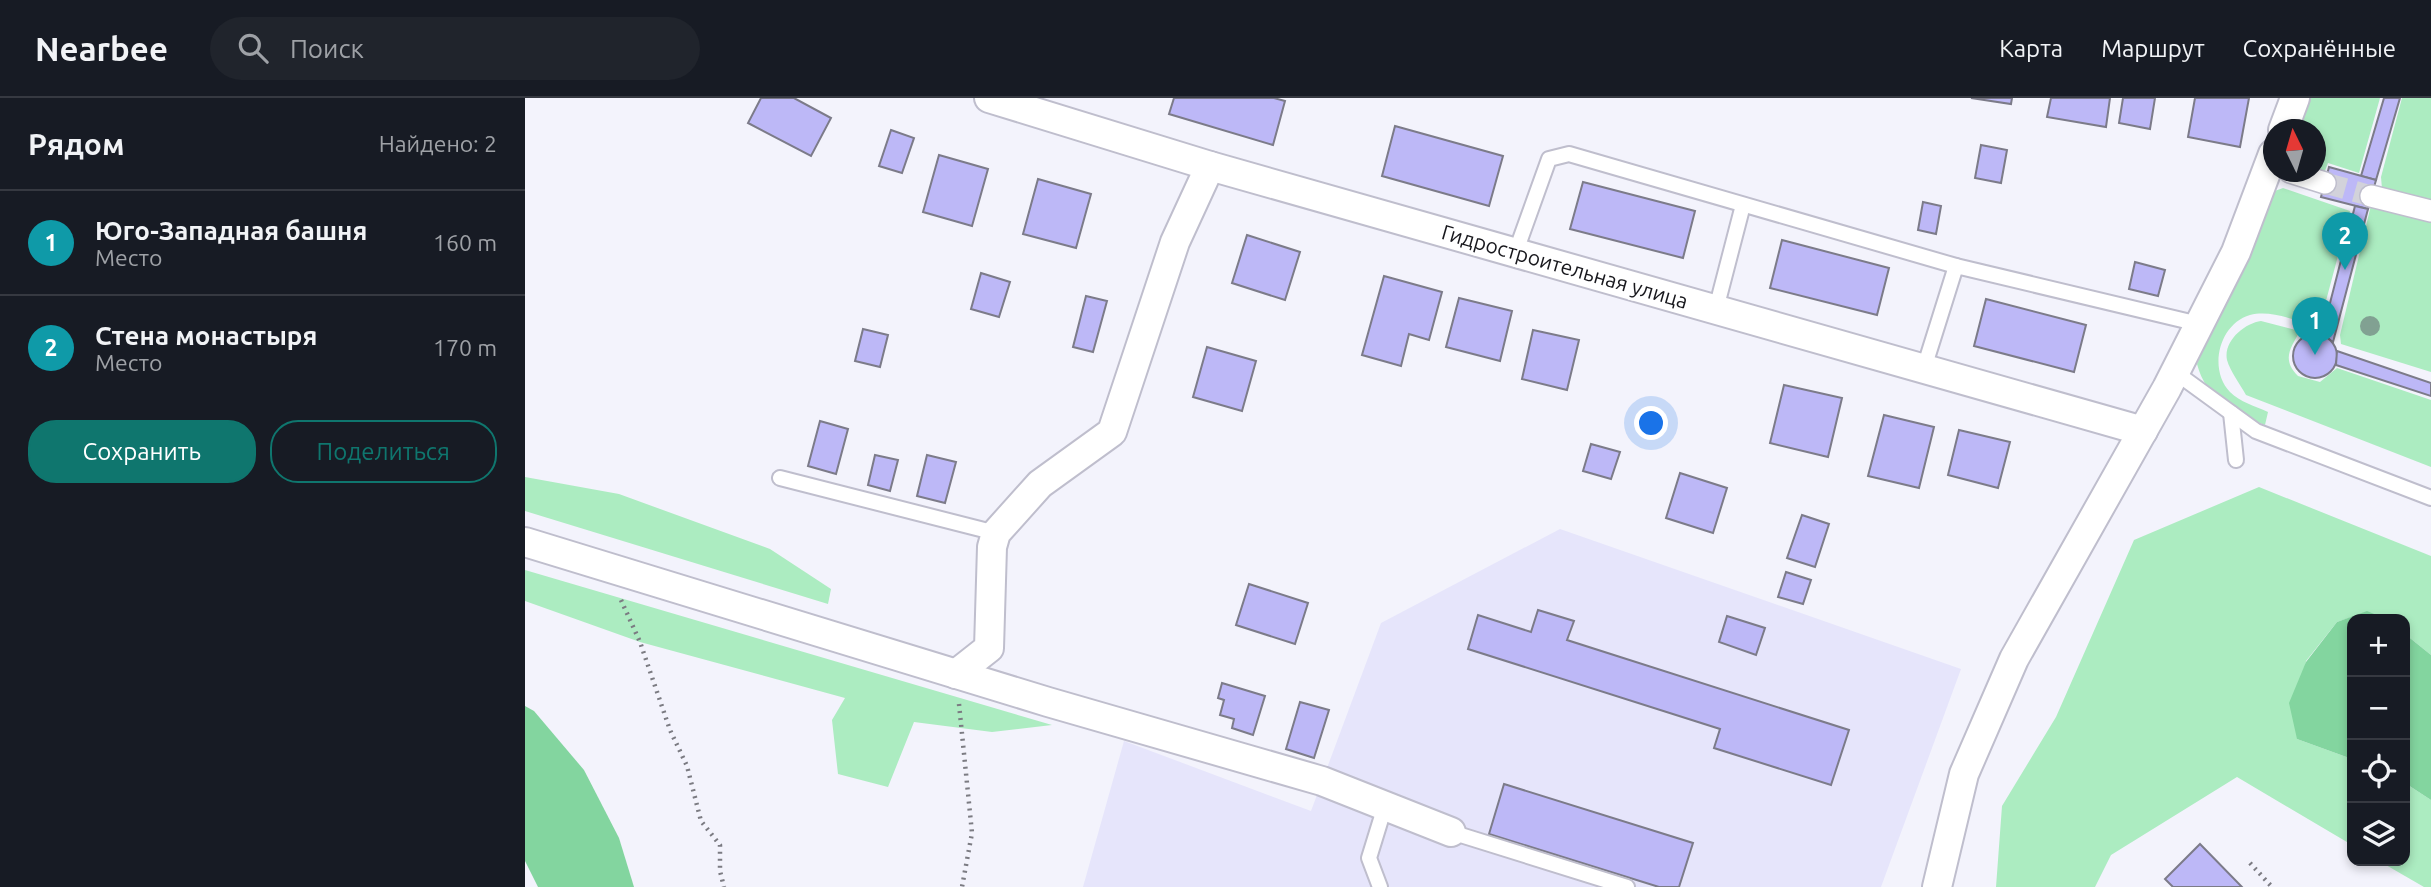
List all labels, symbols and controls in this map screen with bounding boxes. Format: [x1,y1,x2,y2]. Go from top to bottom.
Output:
search box [210,17,700,80]
icon: search [234,29,272,67]
text: Nearbee [35,30,168,67]
text: Поиск [290,34,364,63]
text: Карта [1999,35,2063,62]
text: Маршрут [2101,35,2205,62]
text: Сохранённые [2243,35,2396,62]
north arrow [2263,119,2326,182]
text: Рядом [28,127,124,161]
text: Найдено: 2 [379,131,497,156]
pin: 2 [2322,212,2368,270]
text: Юго-Западная башня [95,216,367,245]
street label: Гидростроительная улица [1439,219,1691,313]
text: 1 [45,230,57,255]
text: 160 m [433,230,497,255]
text: Место [95,245,162,270]
pin: 1 [2292,297,2338,355]
text: Стена монастыря [95,321,317,350]
text: 2 [45,335,57,360]
text: 170 m [433,335,497,360]
text: Место [95,350,162,375]
your location [1634,406,1668,440]
button: Сохранить [28,420,256,483]
button: Поделиться [270,420,497,483]
map controls [2347,614,2410,866]
button: + [2347,614,2410,677]
button: − [2347,677,2410,740]
button: locate [2347,740,2410,803]
button: layers [2347,803,2410,866]

